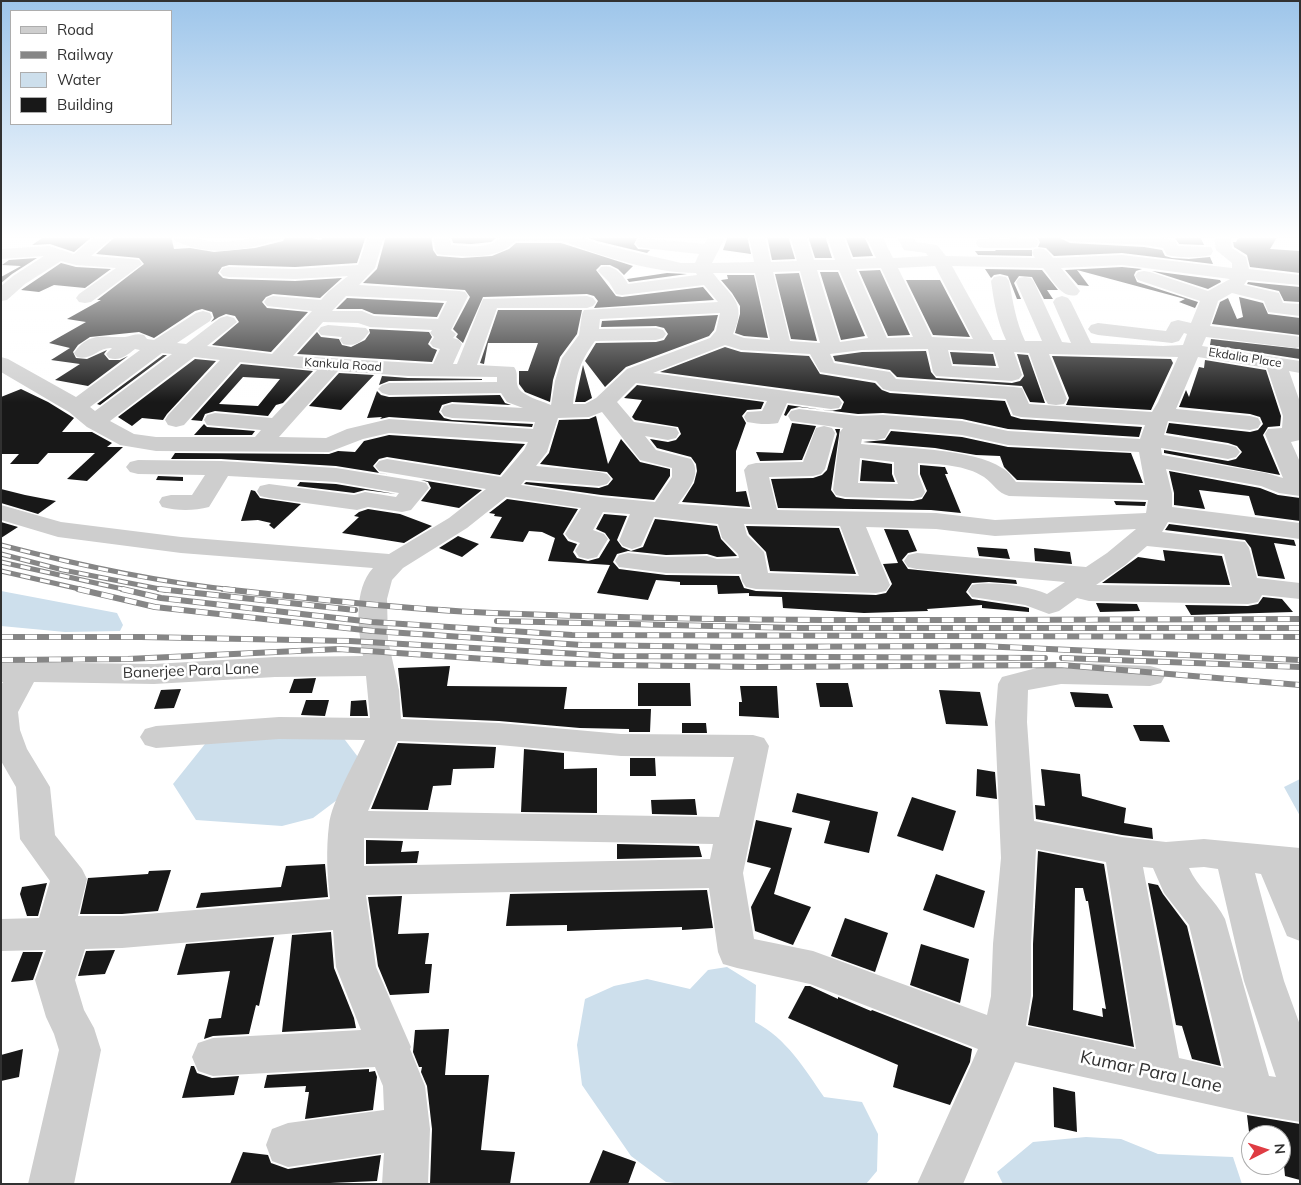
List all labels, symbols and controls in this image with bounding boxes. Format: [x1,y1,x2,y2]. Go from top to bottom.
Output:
legend [10,10,172,125]
text: Road [57,20,94,39]
text: Railway [57,45,113,64]
text: Water [57,70,101,89]
text: Building [57,95,113,114]
street label: Ekdalia Place [1207,345,1283,371]
street label: Kankula Road [304,355,382,375]
street label: Banerjee Para Lane [123,660,259,682]
street label: Kumar Para Lane [1078,1046,1224,1098]
north arrow [1241,1125,1291,1175]
text: N [1271,1143,1289,1155]

